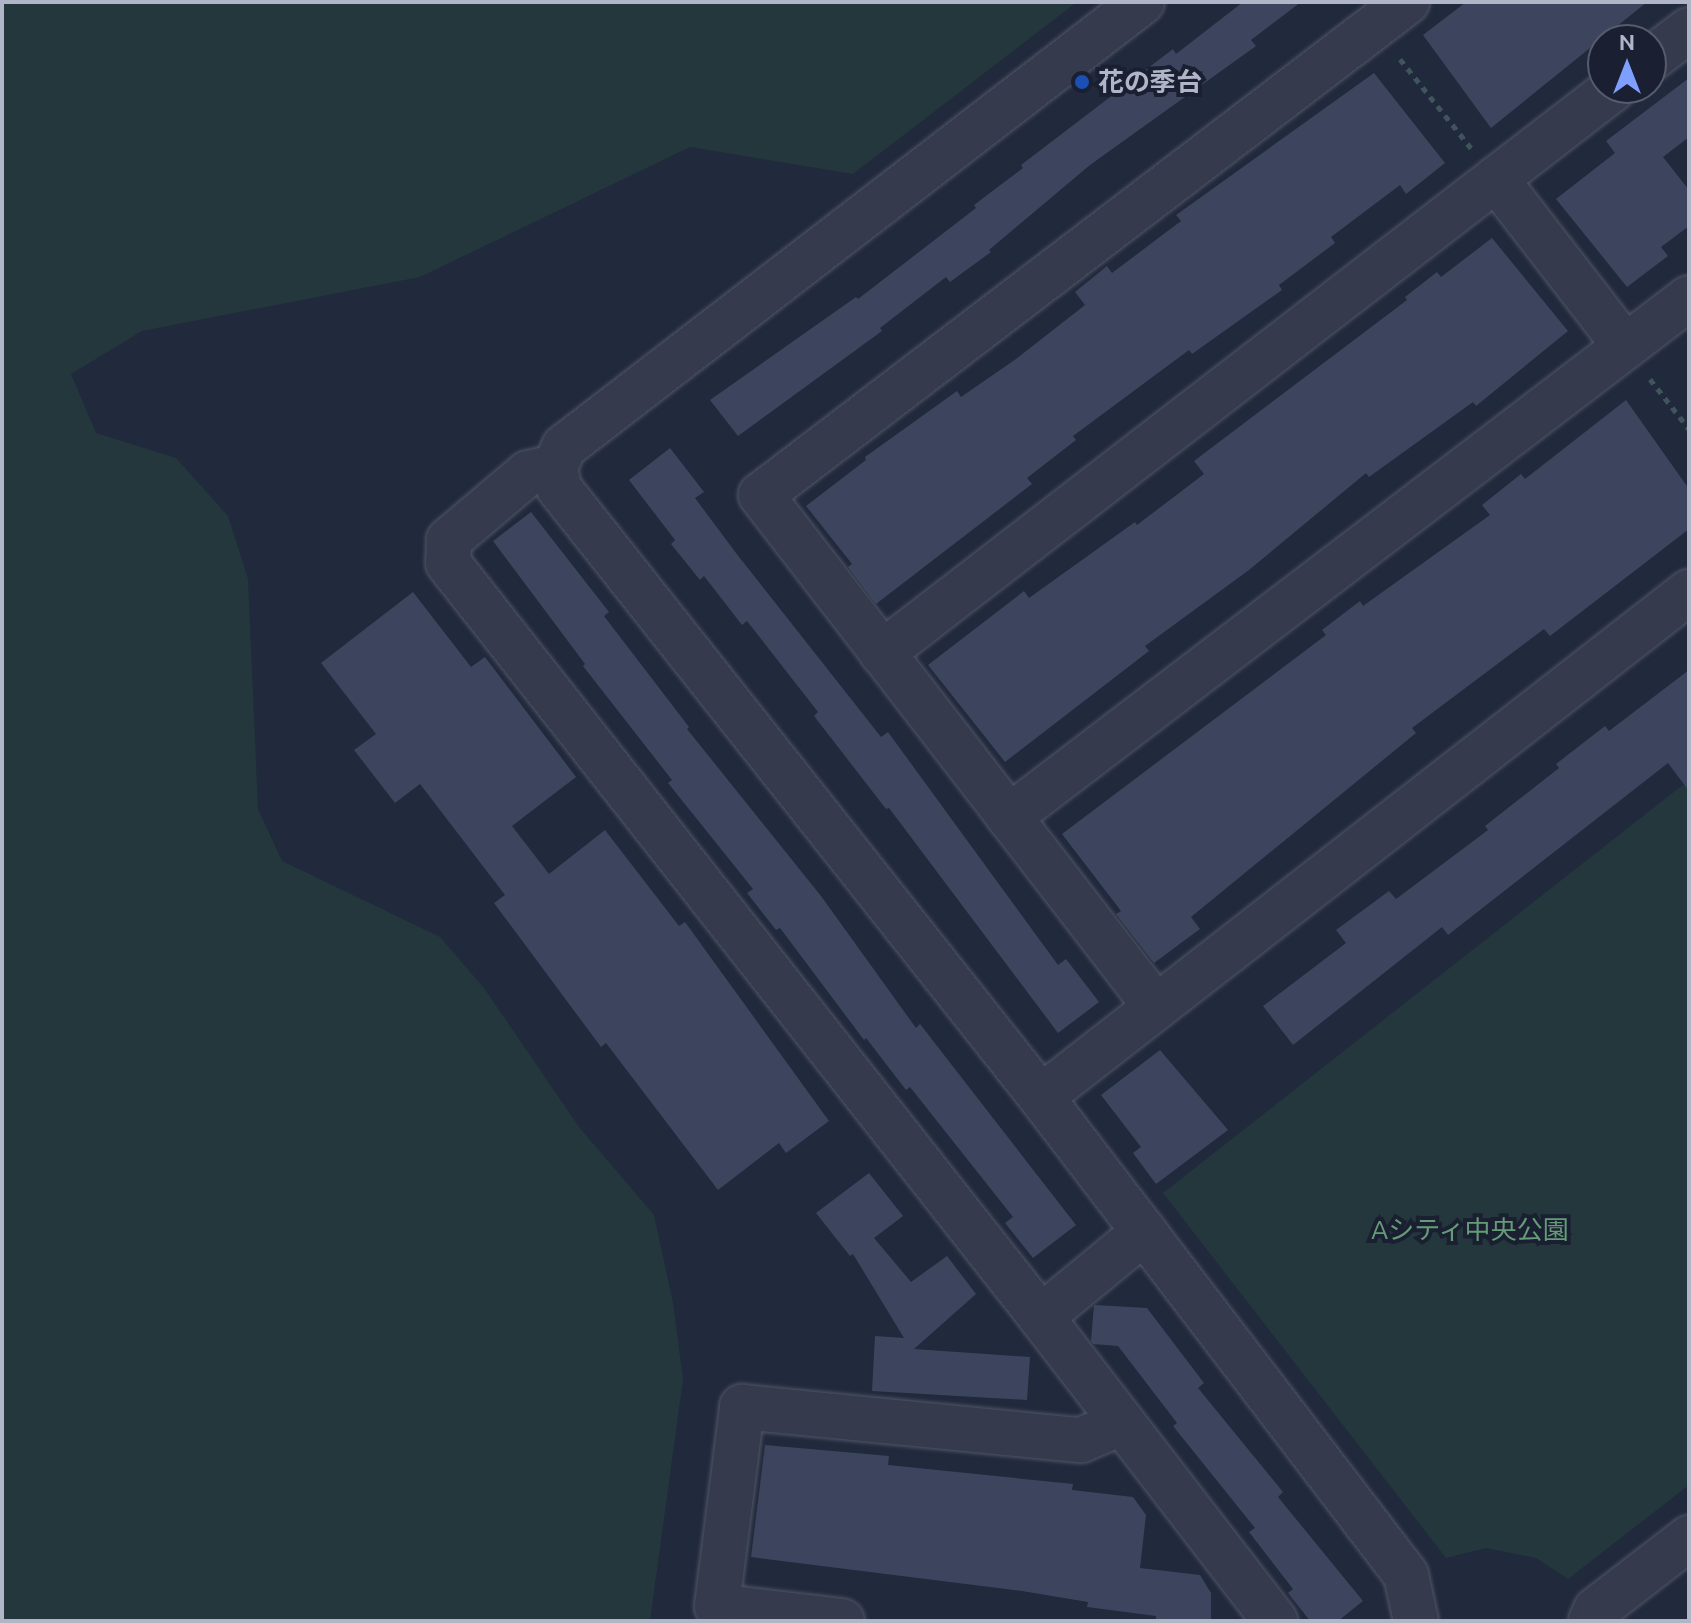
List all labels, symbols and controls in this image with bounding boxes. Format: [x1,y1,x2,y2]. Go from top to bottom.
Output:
north arrow [1587,24,1667,104]
text: N [1619,29,1635,54]
place label: 花の季台 [1098,66,1202,98]
marker: 花の季台 [1073,73,1091,91]
park label: Aシティ中央公園 [1371,1214,1569,1246]

